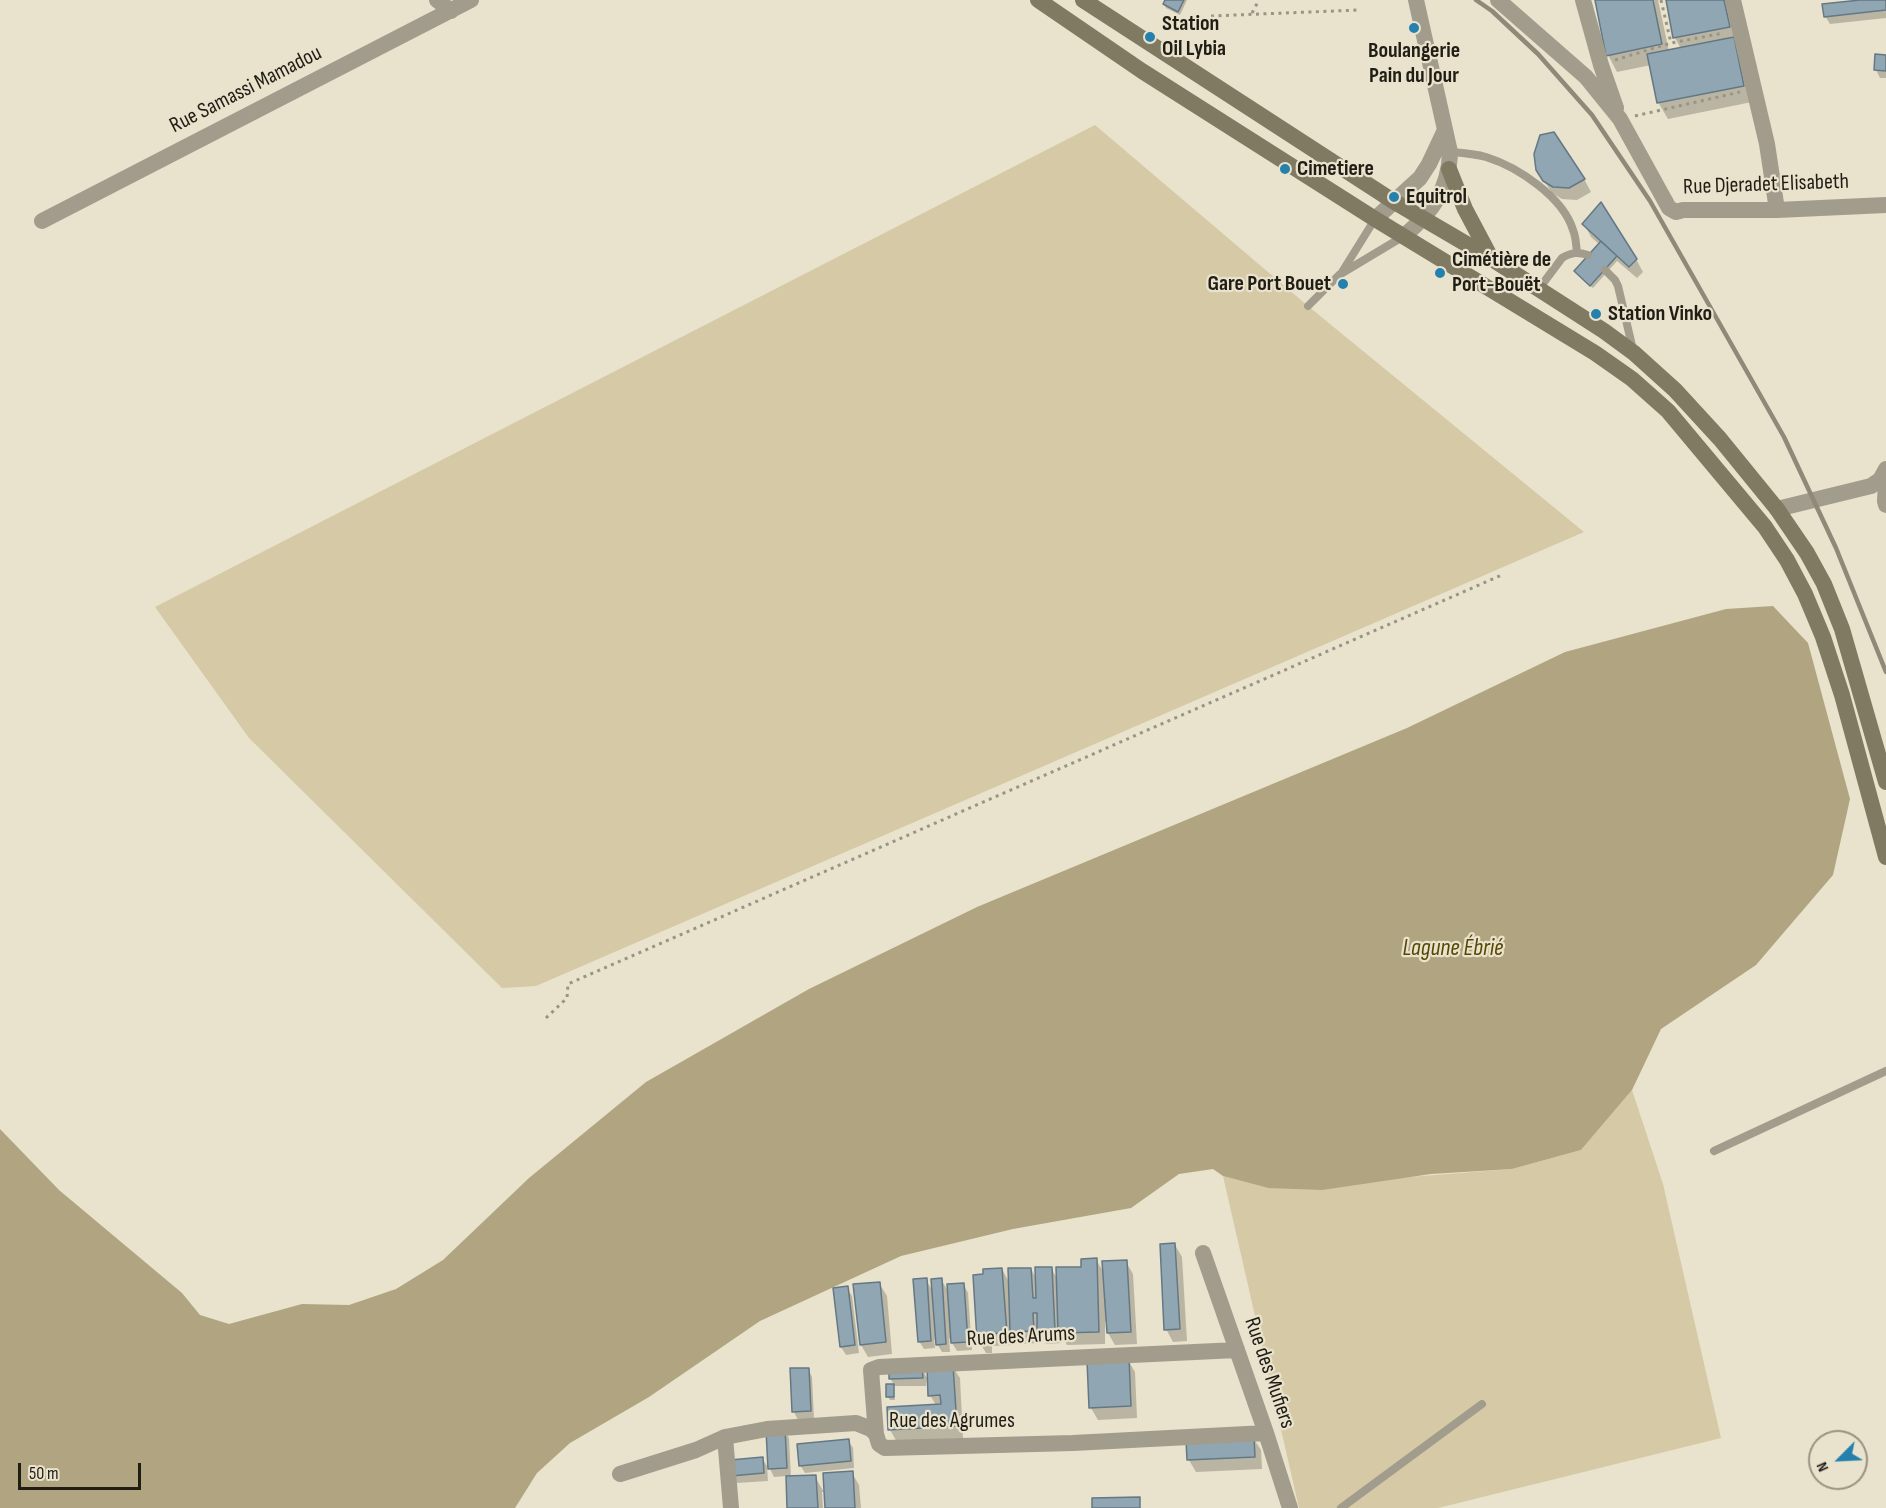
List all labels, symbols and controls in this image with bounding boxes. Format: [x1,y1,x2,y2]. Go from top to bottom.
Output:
place label: Station Oil Lybia [1162,11,1226,62]
marker: Boulangerie Pain du Jour [1407,21,1421,35]
marker: Station Oil Lybia [1143,30,1157,44]
place label: Boulangerie Pain du Jour [1368,38,1460,90]
street label: Rue Samassi Mamadou [166,40,326,140]
place label: Cimetiere [1297,156,1374,182]
marker: Cimetiere [1278,162,1292,176]
street label: Rue Djeradet Elisabeth [1683,169,1849,201]
place label: Equitrol [1406,184,1467,210]
marker: Equitrol [1387,190,1401,204]
place label: Cimétière de Port-Bouët [1452,247,1551,298]
marker: Cimétière de Port-Bouët [1433,266,1447,280]
place label: Gare Port Bouet [1208,271,1331,297]
marker: Gare Port Bouet [1336,277,1350,291]
place label: Station Vinko [1608,301,1712,327]
marker: Station Vinko [1589,307,1603,321]
water label: Lagune Ébrié [1403,935,1503,963]
street label: Rue des Mufiers [1238,1314,1300,1432]
street label: Rue des Arums [966,1321,1076,1353]
street label: Rue des Agrumes [889,1408,1015,1434]
north arrow [1808,1430,1868,1490]
scale bar [21,1451,144,1489]
text: N [1813,1459,1833,1474]
text: 50 m [29,1463,59,1484]

